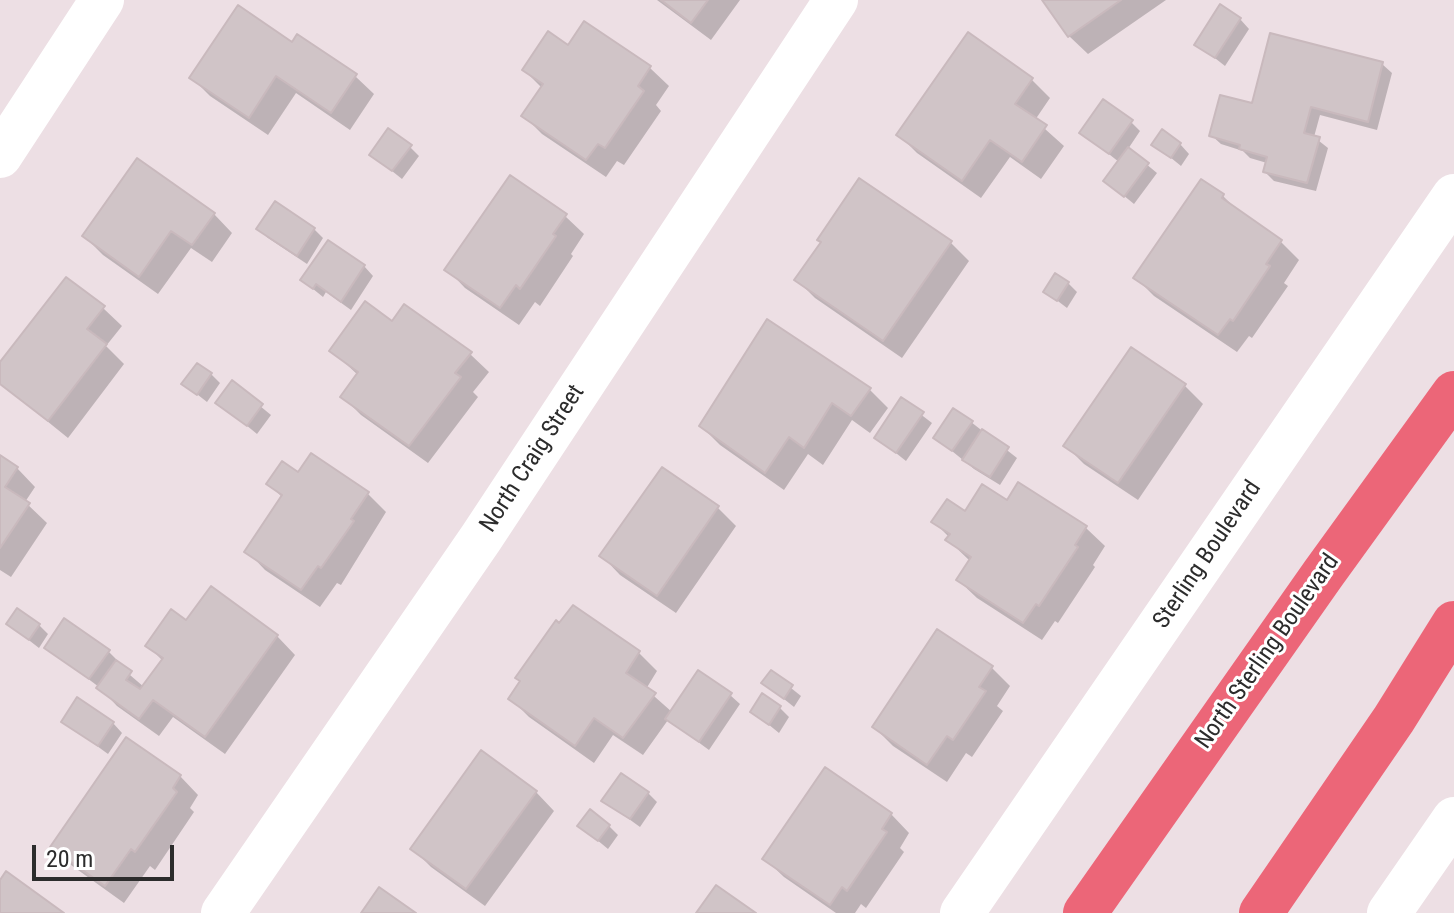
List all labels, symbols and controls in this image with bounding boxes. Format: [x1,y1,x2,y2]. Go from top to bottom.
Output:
street label: North Craig Street [475,380,591,538]
street label: Sterling Boulevard [1148,476,1268,634]
street label: North Sterling Boulevard [1190,549,1346,755]
scale bar [36,829,178,879]
text: 20 m [46,845,93,873]

